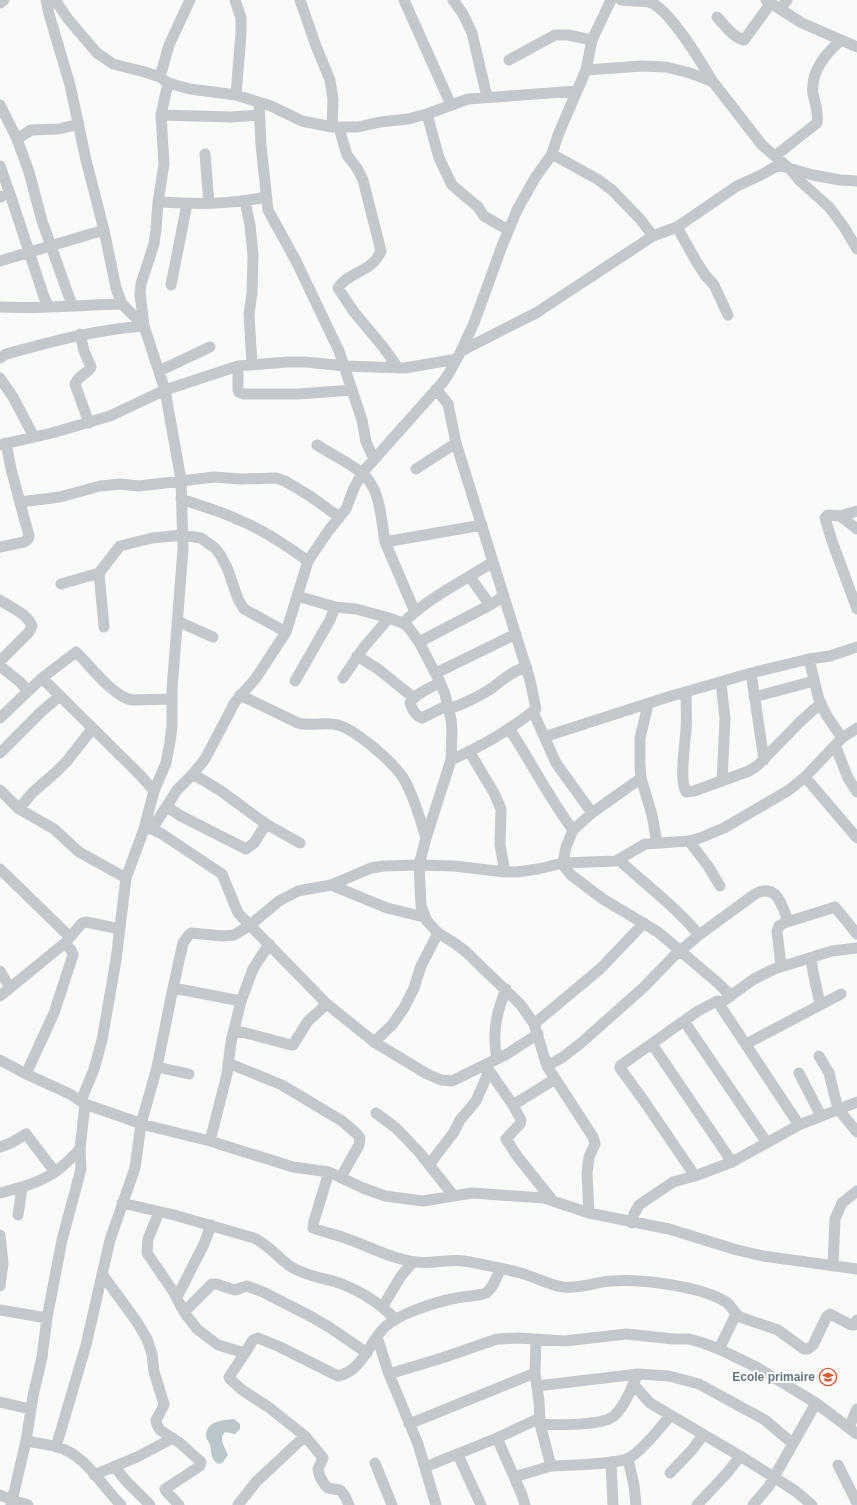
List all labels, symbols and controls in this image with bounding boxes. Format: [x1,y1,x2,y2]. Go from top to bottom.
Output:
school or university icon: Ecole primaire [818,1367,838,1387]
place label: Ecole primaire [732,1370,815,1384]

